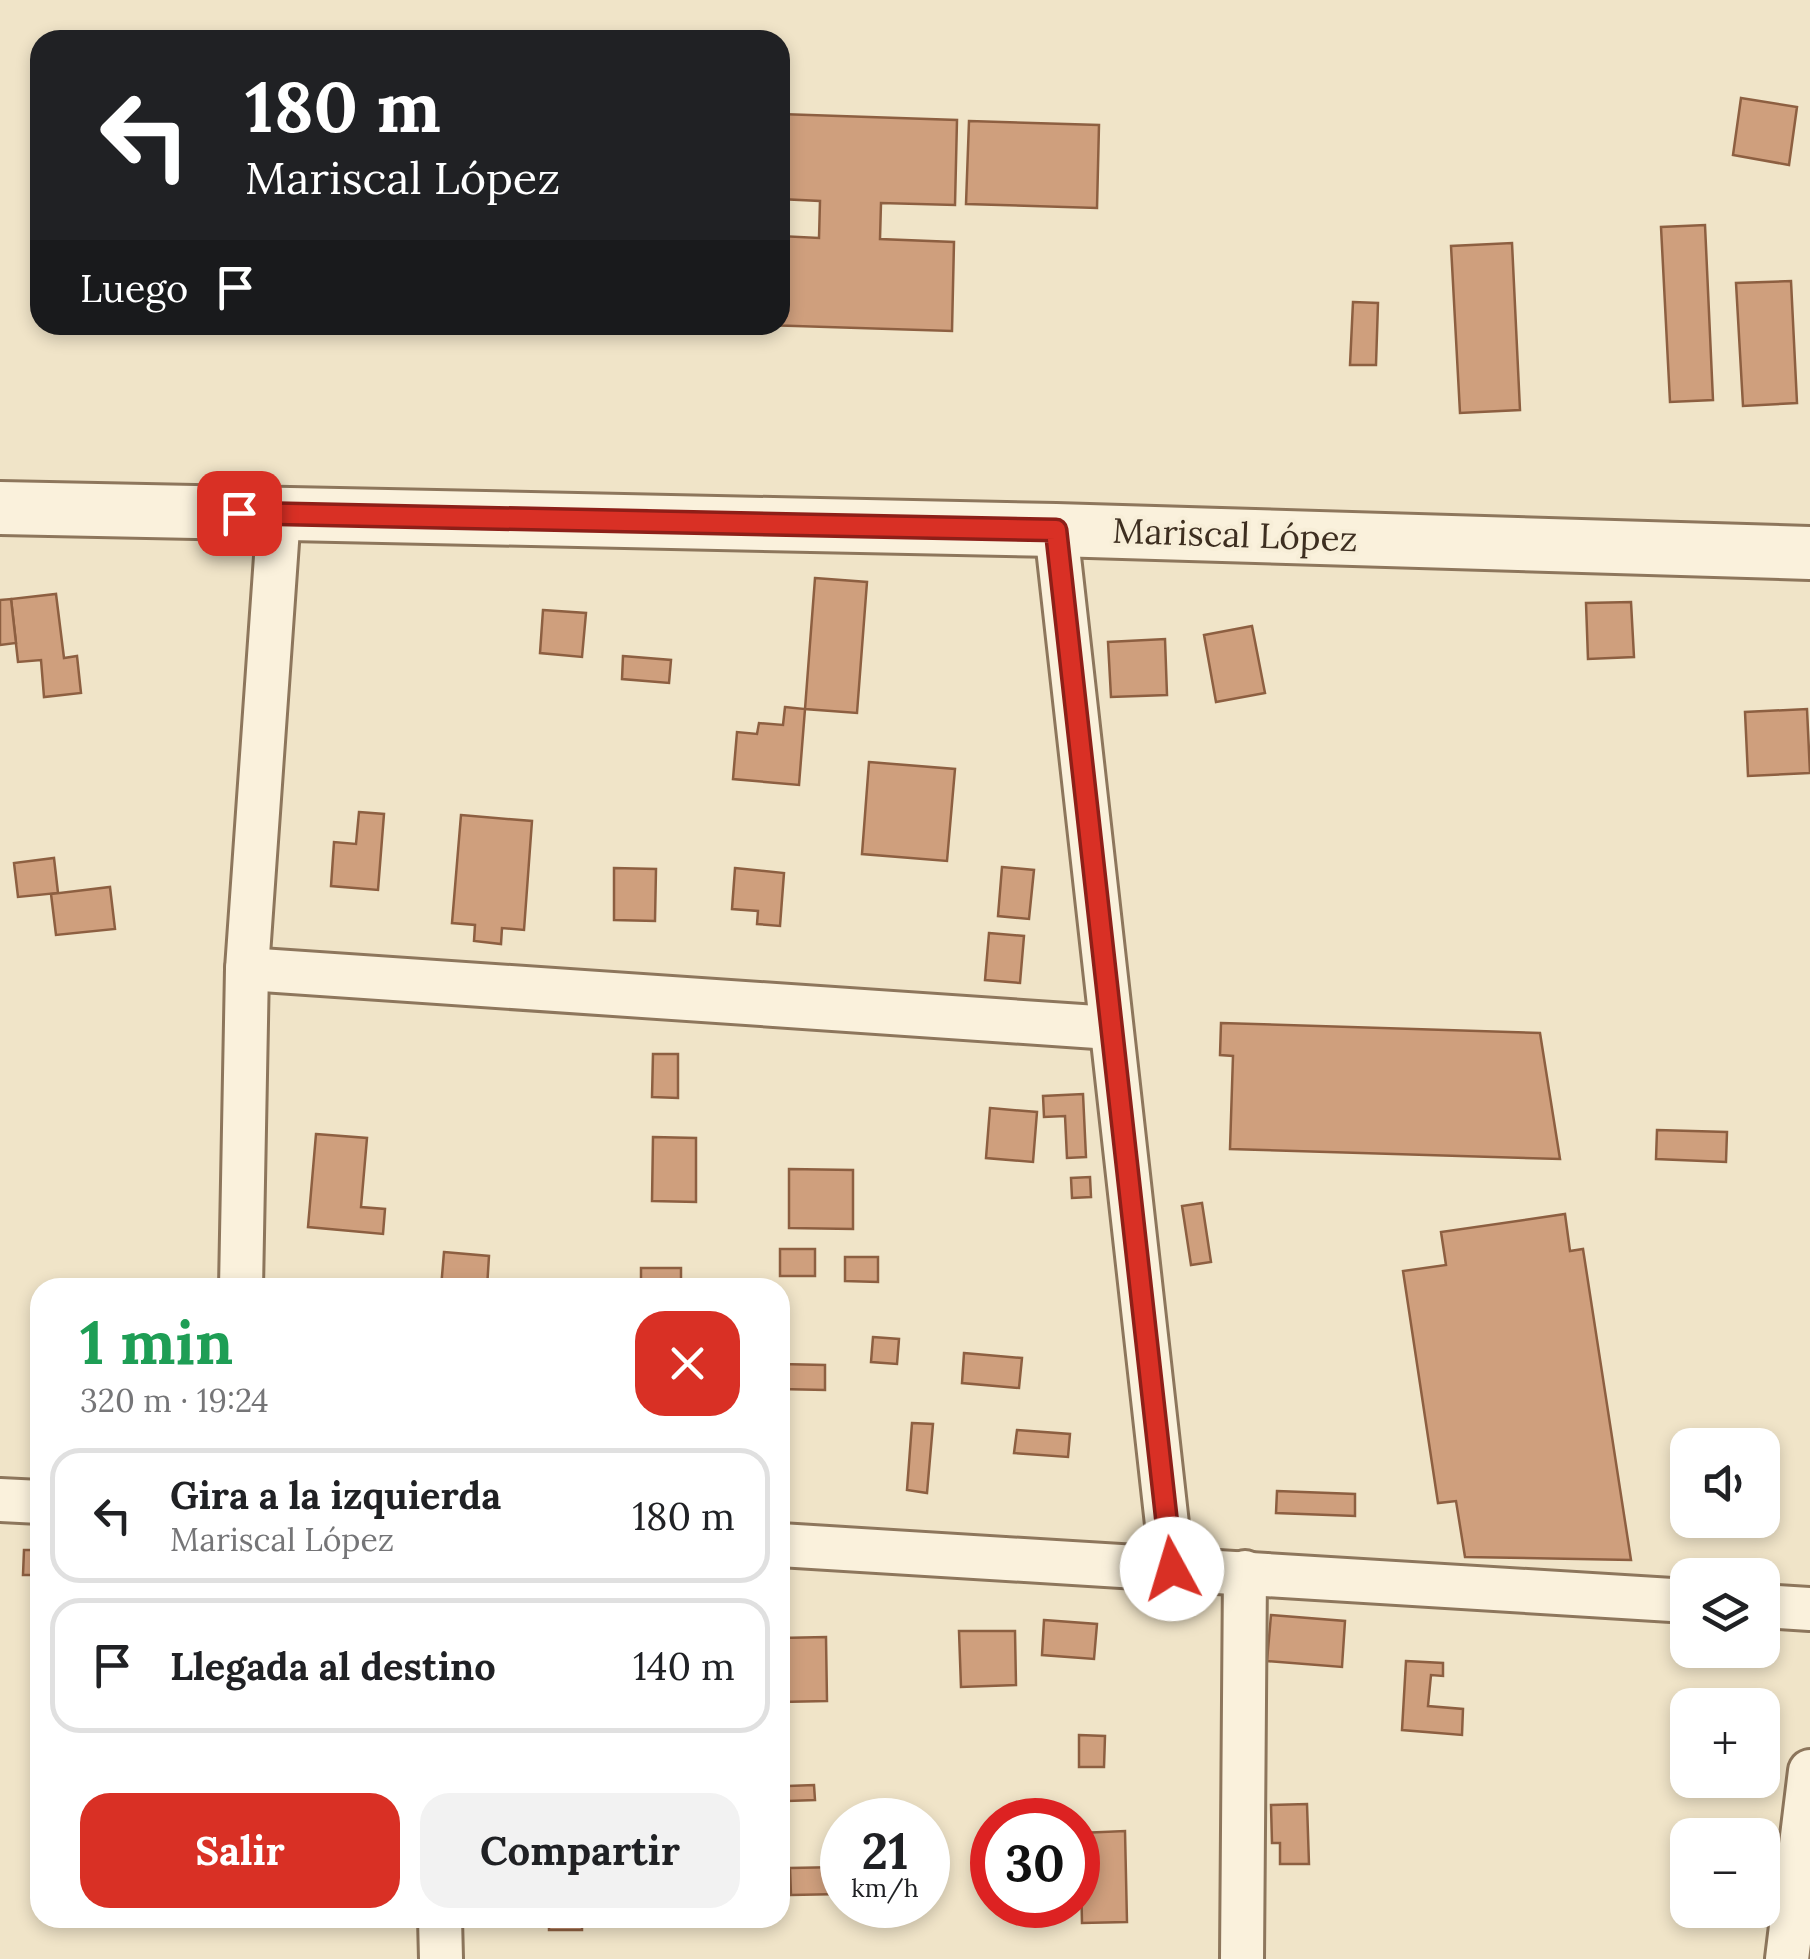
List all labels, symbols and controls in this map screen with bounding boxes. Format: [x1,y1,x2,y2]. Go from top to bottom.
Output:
text: 180 m [245,62,441,151]
icon: left [80,70,210,200]
text: Mariscal López [245,149,560,206]
icon: arrive [208,260,263,315]
text: Luego [80,264,188,312]
pin [197,471,282,556]
icon: arrive [212,486,267,541]
street label: Mariscal López [1112,508,1358,561]
text: 1 min [80,1304,233,1380]
button: close [635,1311,740,1416]
text: 320 m · 19:24 [80,1380,269,1421]
map controls [1670,1428,1780,1928]
button: sound [1670,1428,1780,1538]
text: Gira a la izquierda [170,1471,501,1519]
icon: left [85,1488,140,1543]
text: 180 m [632,1492,735,1540]
position arrow [1120,1517,1224,1621]
text: Mariscal López [170,1519,394,1560]
button: layers [1670,1558,1780,1668]
icon: arrive [85,1638,140,1693]
text: Llegada al destino [170,1642,496,1690]
text: 140 m [633,1642,735,1690]
button: + [1670,1688,1780,1798]
button: Salir [80,1793,400,1908]
button: Compartir [420,1793,740,1908]
speed limit sign: 30 [970,1798,1100,1928]
button: − [1670,1818,1780,1928]
text: 21 [862,1819,908,1883]
text: km/h [851,1872,919,1904]

